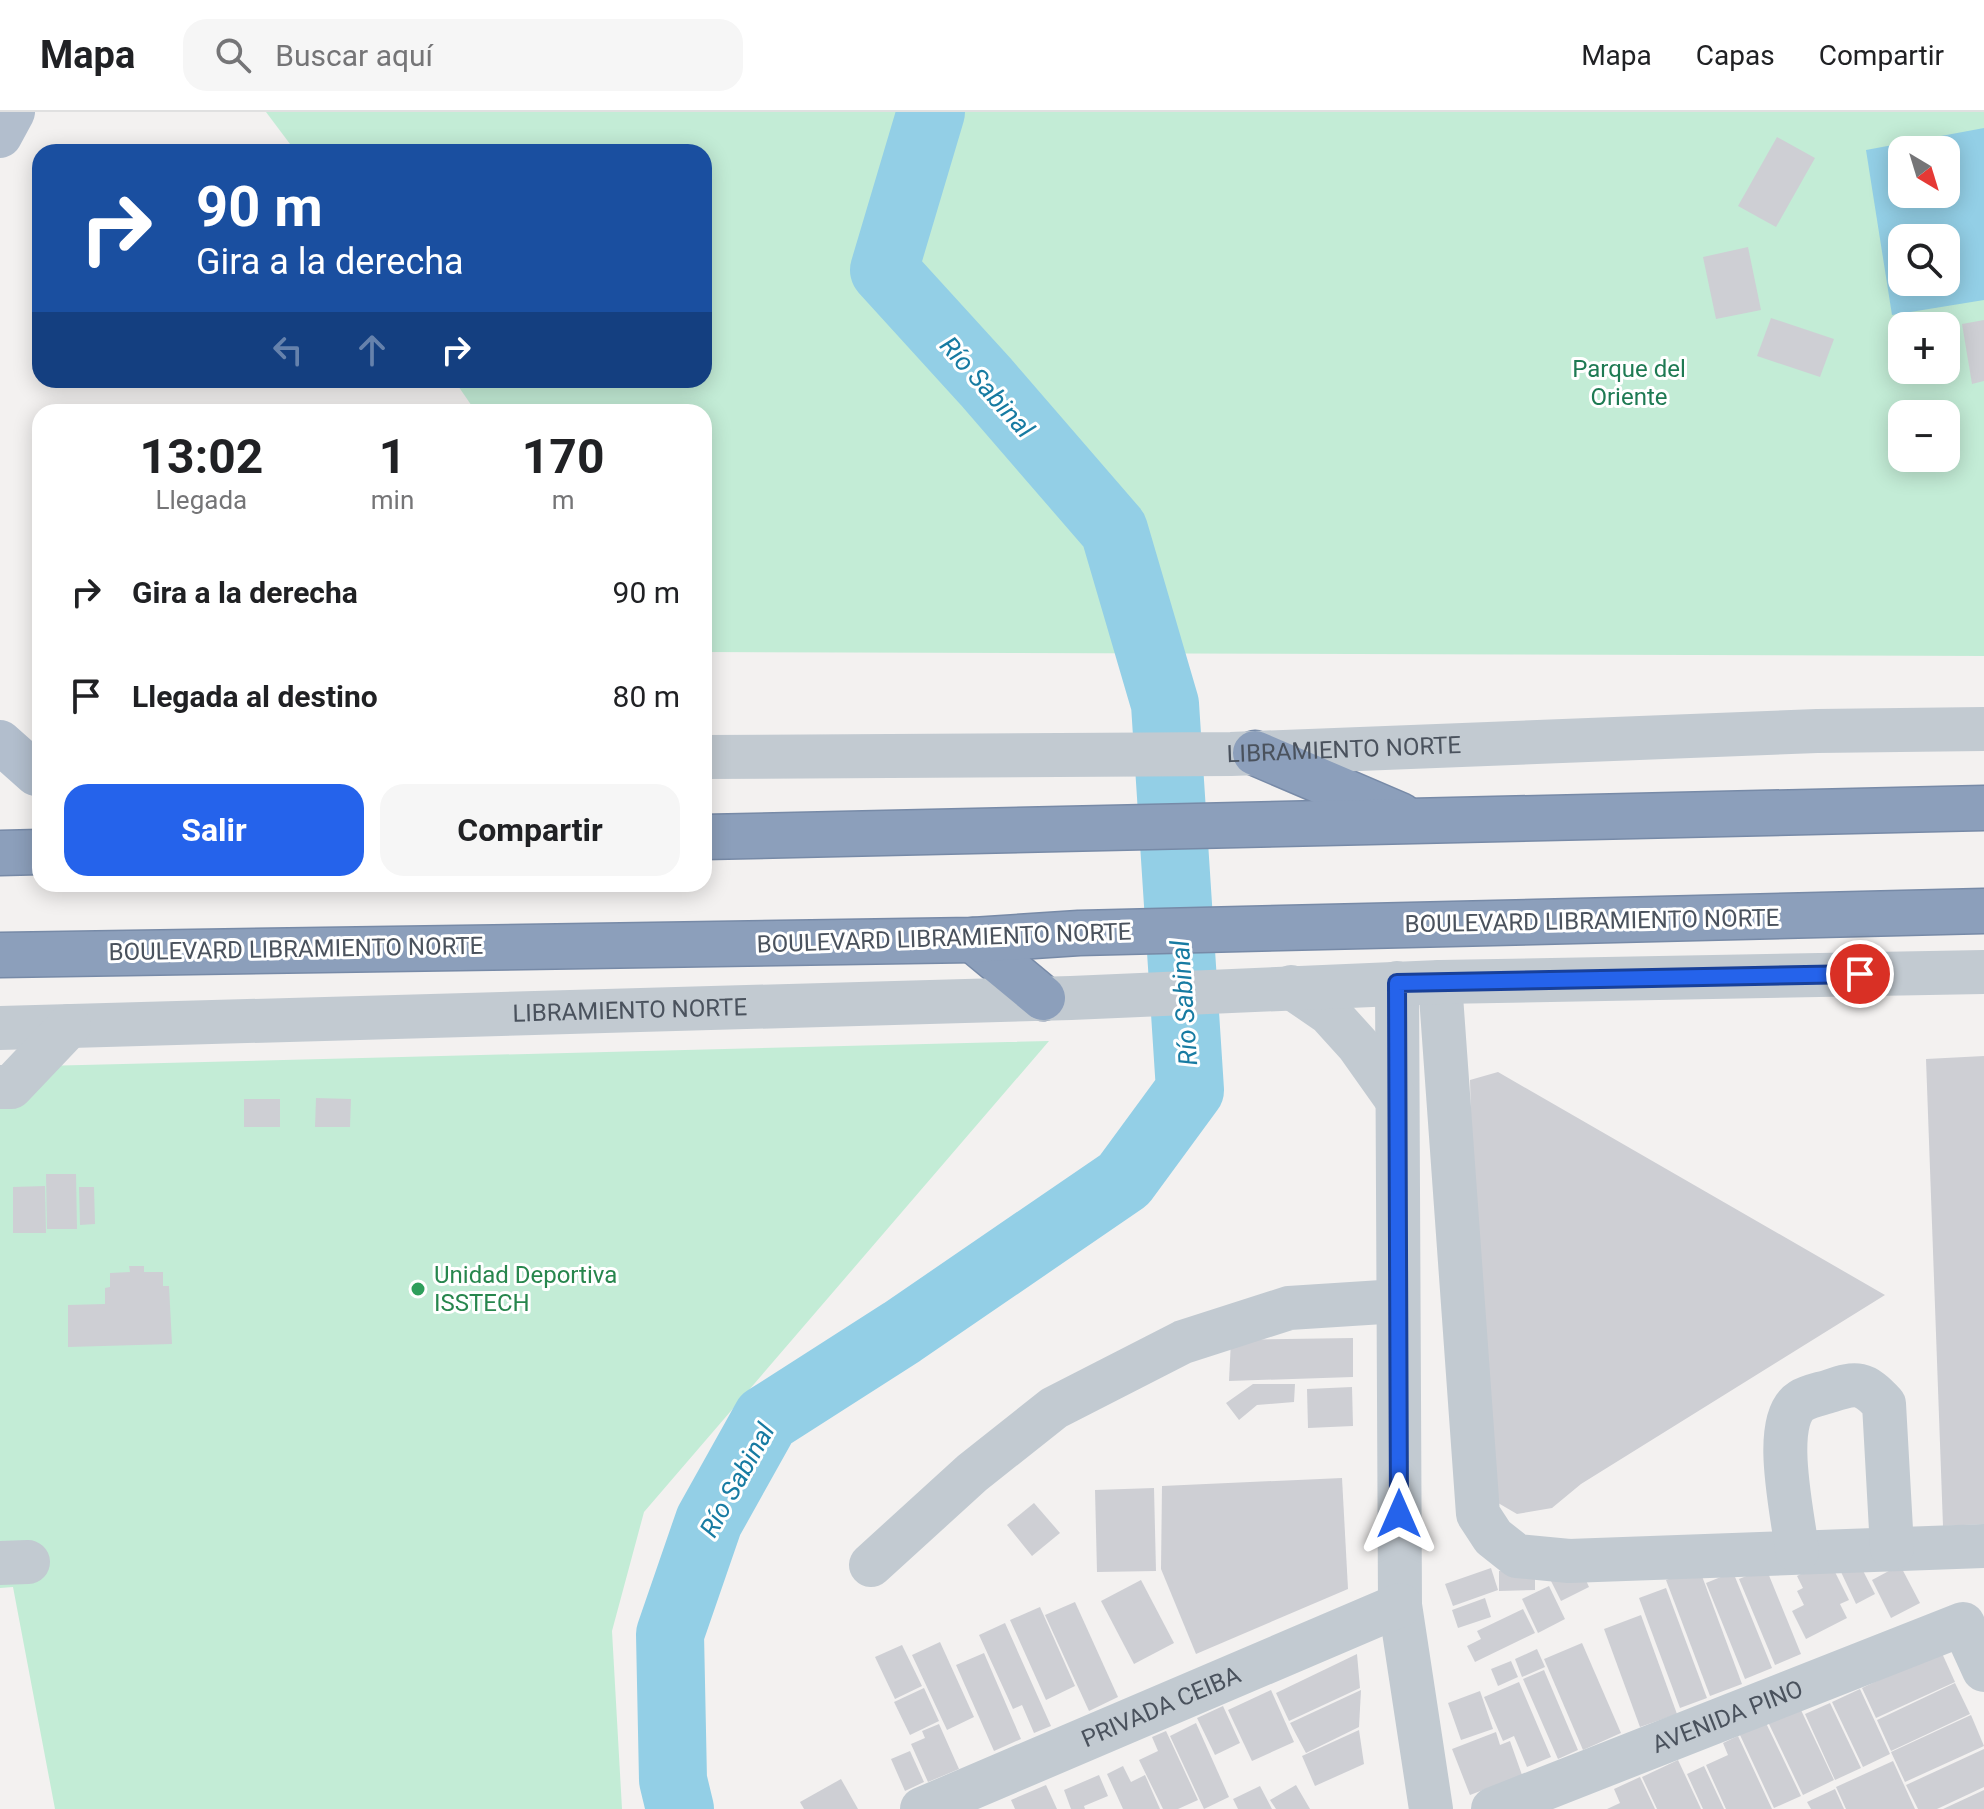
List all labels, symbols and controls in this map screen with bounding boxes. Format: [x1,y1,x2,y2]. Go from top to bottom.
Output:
search box [183,19,743,91]
text: Mapa [40,33,135,77]
icon: search [211,33,255,77]
text: Buscar aquí [275,38,433,73]
text: Mapa [1581,39,1652,72]
text: Capas [1696,39,1775,72]
text: Compartir [1819,39,1944,72]
north arrow [1888,136,1960,208]
map controls [1888,136,1960,472]
text: 90 m [196,174,323,240]
icon: right [64,176,168,280]
button: search [1888,224,1960,296]
text: Gira a la derecha [196,241,464,283]
button: + [1888,312,1960,384]
icon: left [266,328,310,372]
icon: ahead [350,328,394,372]
icon: right [434,328,478,372]
water label: Río Sabinal [934,330,1041,444]
park label: Parque del Oriente [1572,355,1686,411]
button: − [1888,400,1960,472]
text: 13:02 [140,428,263,485]
text: 1 [379,428,406,485]
text: 170 [522,428,604,485]
text: Llegada [156,485,247,515]
text: min [371,485,414,515]
text: m [552,485,575,515]
icon: right [64,570,108,614]
text: Gira a la derecha [132,575,358,610]
text: 90 m [613,575,680,610]
icon: arrive [64,674,108,718]
text: Llegada al destino [132,679,378,714]
text: 80 m [613,679,680,714]
street label: LIBRAMIENTO NORTE [1226,731,1462,768]
button: Salir [64,784,364,876]
button: Compartir [380,784,680,876]
street label: BOULEVARD LIBRAMIENTO NORTE [1404,904,1780,938]
street label: BOULEVARD LIBRAMIENTO NORTE [756,917,1132,959]
street label: BOULEVARD LIBRAMIENTO NORTE [108,932,484,966]
water label: Río Sabinal [1165,939,1203,1067]
pin [1826,940,1894,1008]
icon: arrive [1838,952,1882,996]
street label: LIBRAMIENTO NORTE [512,993,747,1028]
place label: Unidad Deportiva ISSTECH [434,1261,617,1317]
marker: Unidad Deportiva ISSTECH [409,1280,427,1298]
water label: Río Sabinal [693,1417,781,1542]
position arrow [1357,1472,1441,1556]
street label: PRIVADA CEIBA [1077,1661,1245,1753]
street label: AVENIDA PINO [1648,1674,1807,1759]

